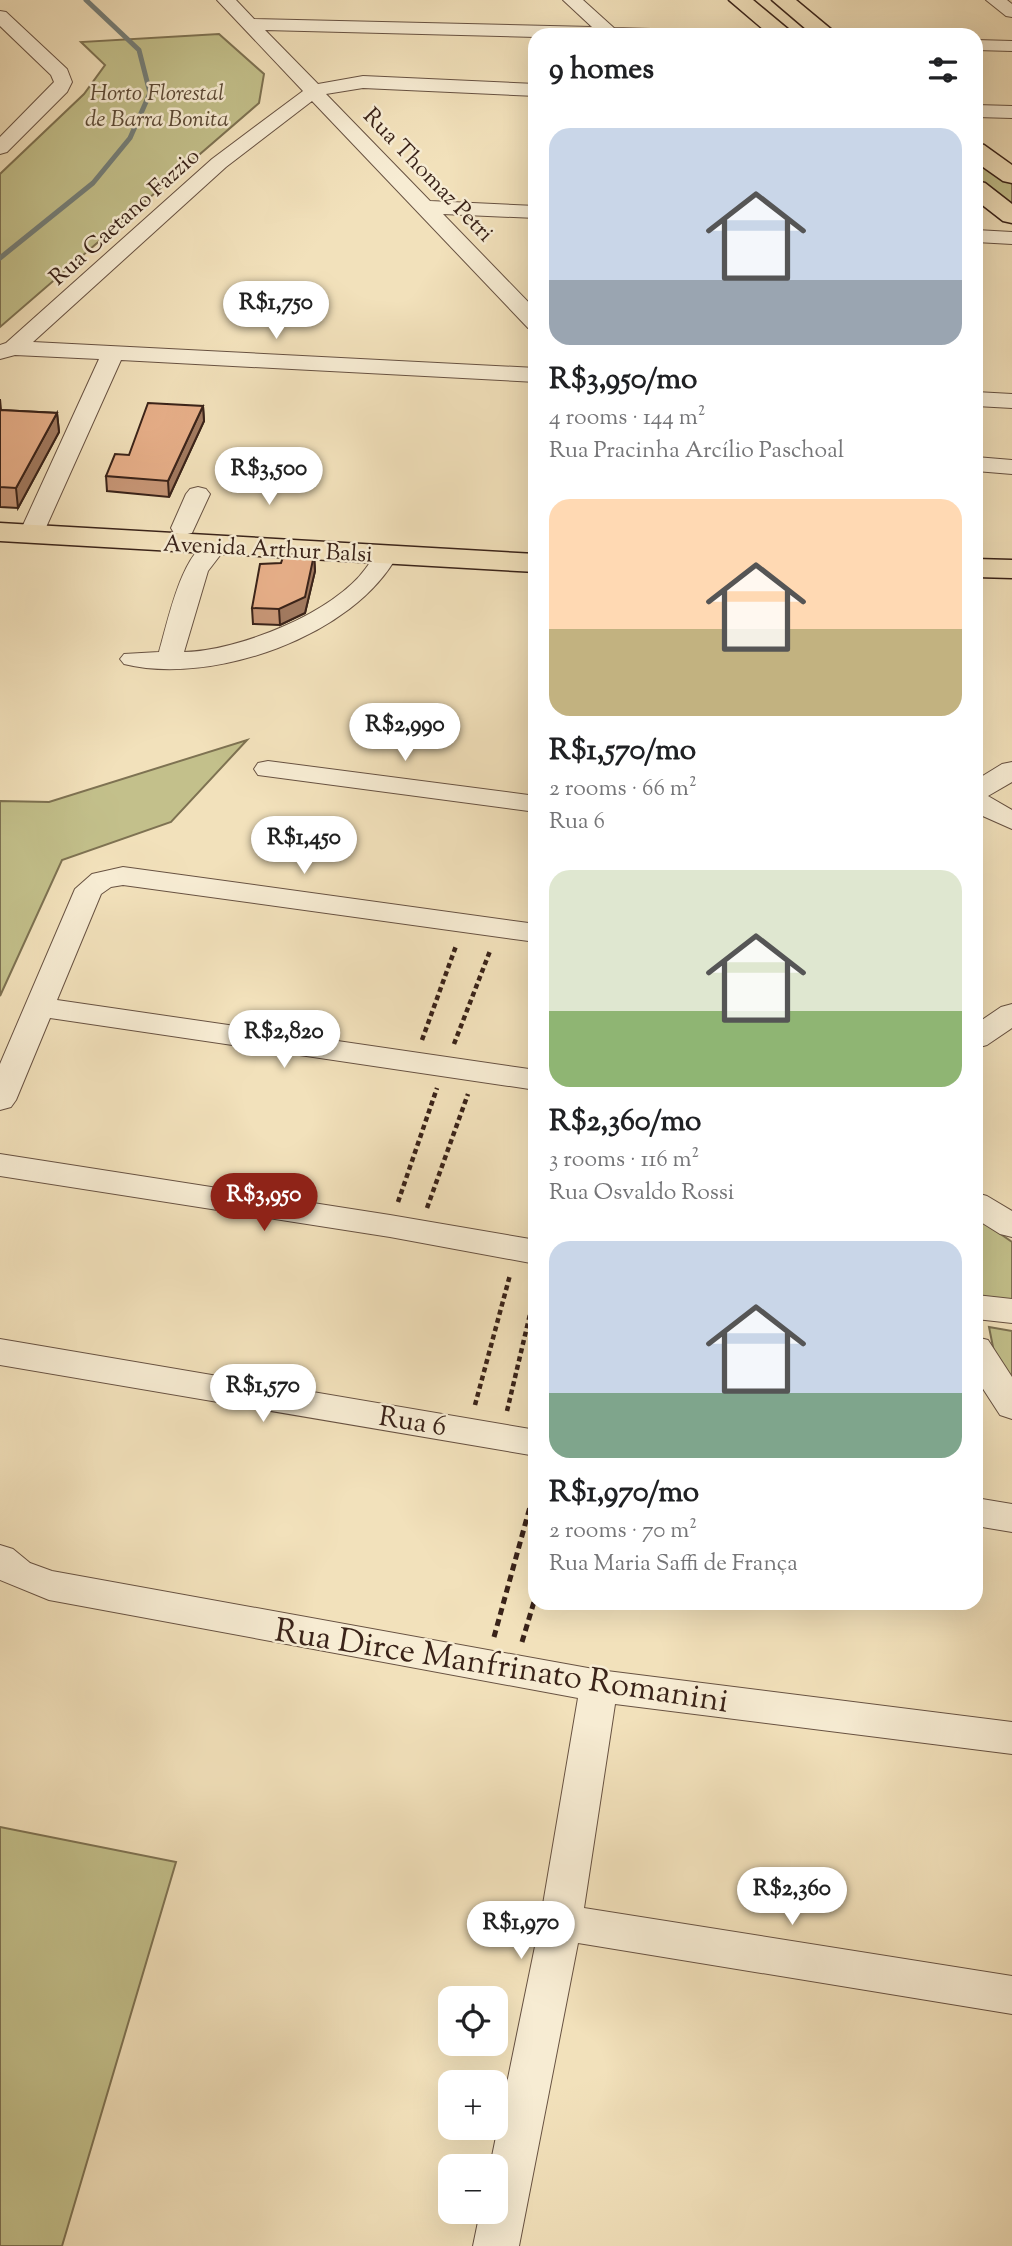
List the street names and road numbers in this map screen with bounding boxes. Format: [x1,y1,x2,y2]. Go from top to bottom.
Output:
street label: Rua Thomaz Petri [354,101,500,251]
street label: Rua Caetano Fazzio [43,141,208,294]
street label: Avenida Arthur Balsi [162,529,374,572]
street label: Rua 6 [376,1398,449,1448]
street label: Rua Dirce Manfrinato Romanini [271,1608,732,1728]

